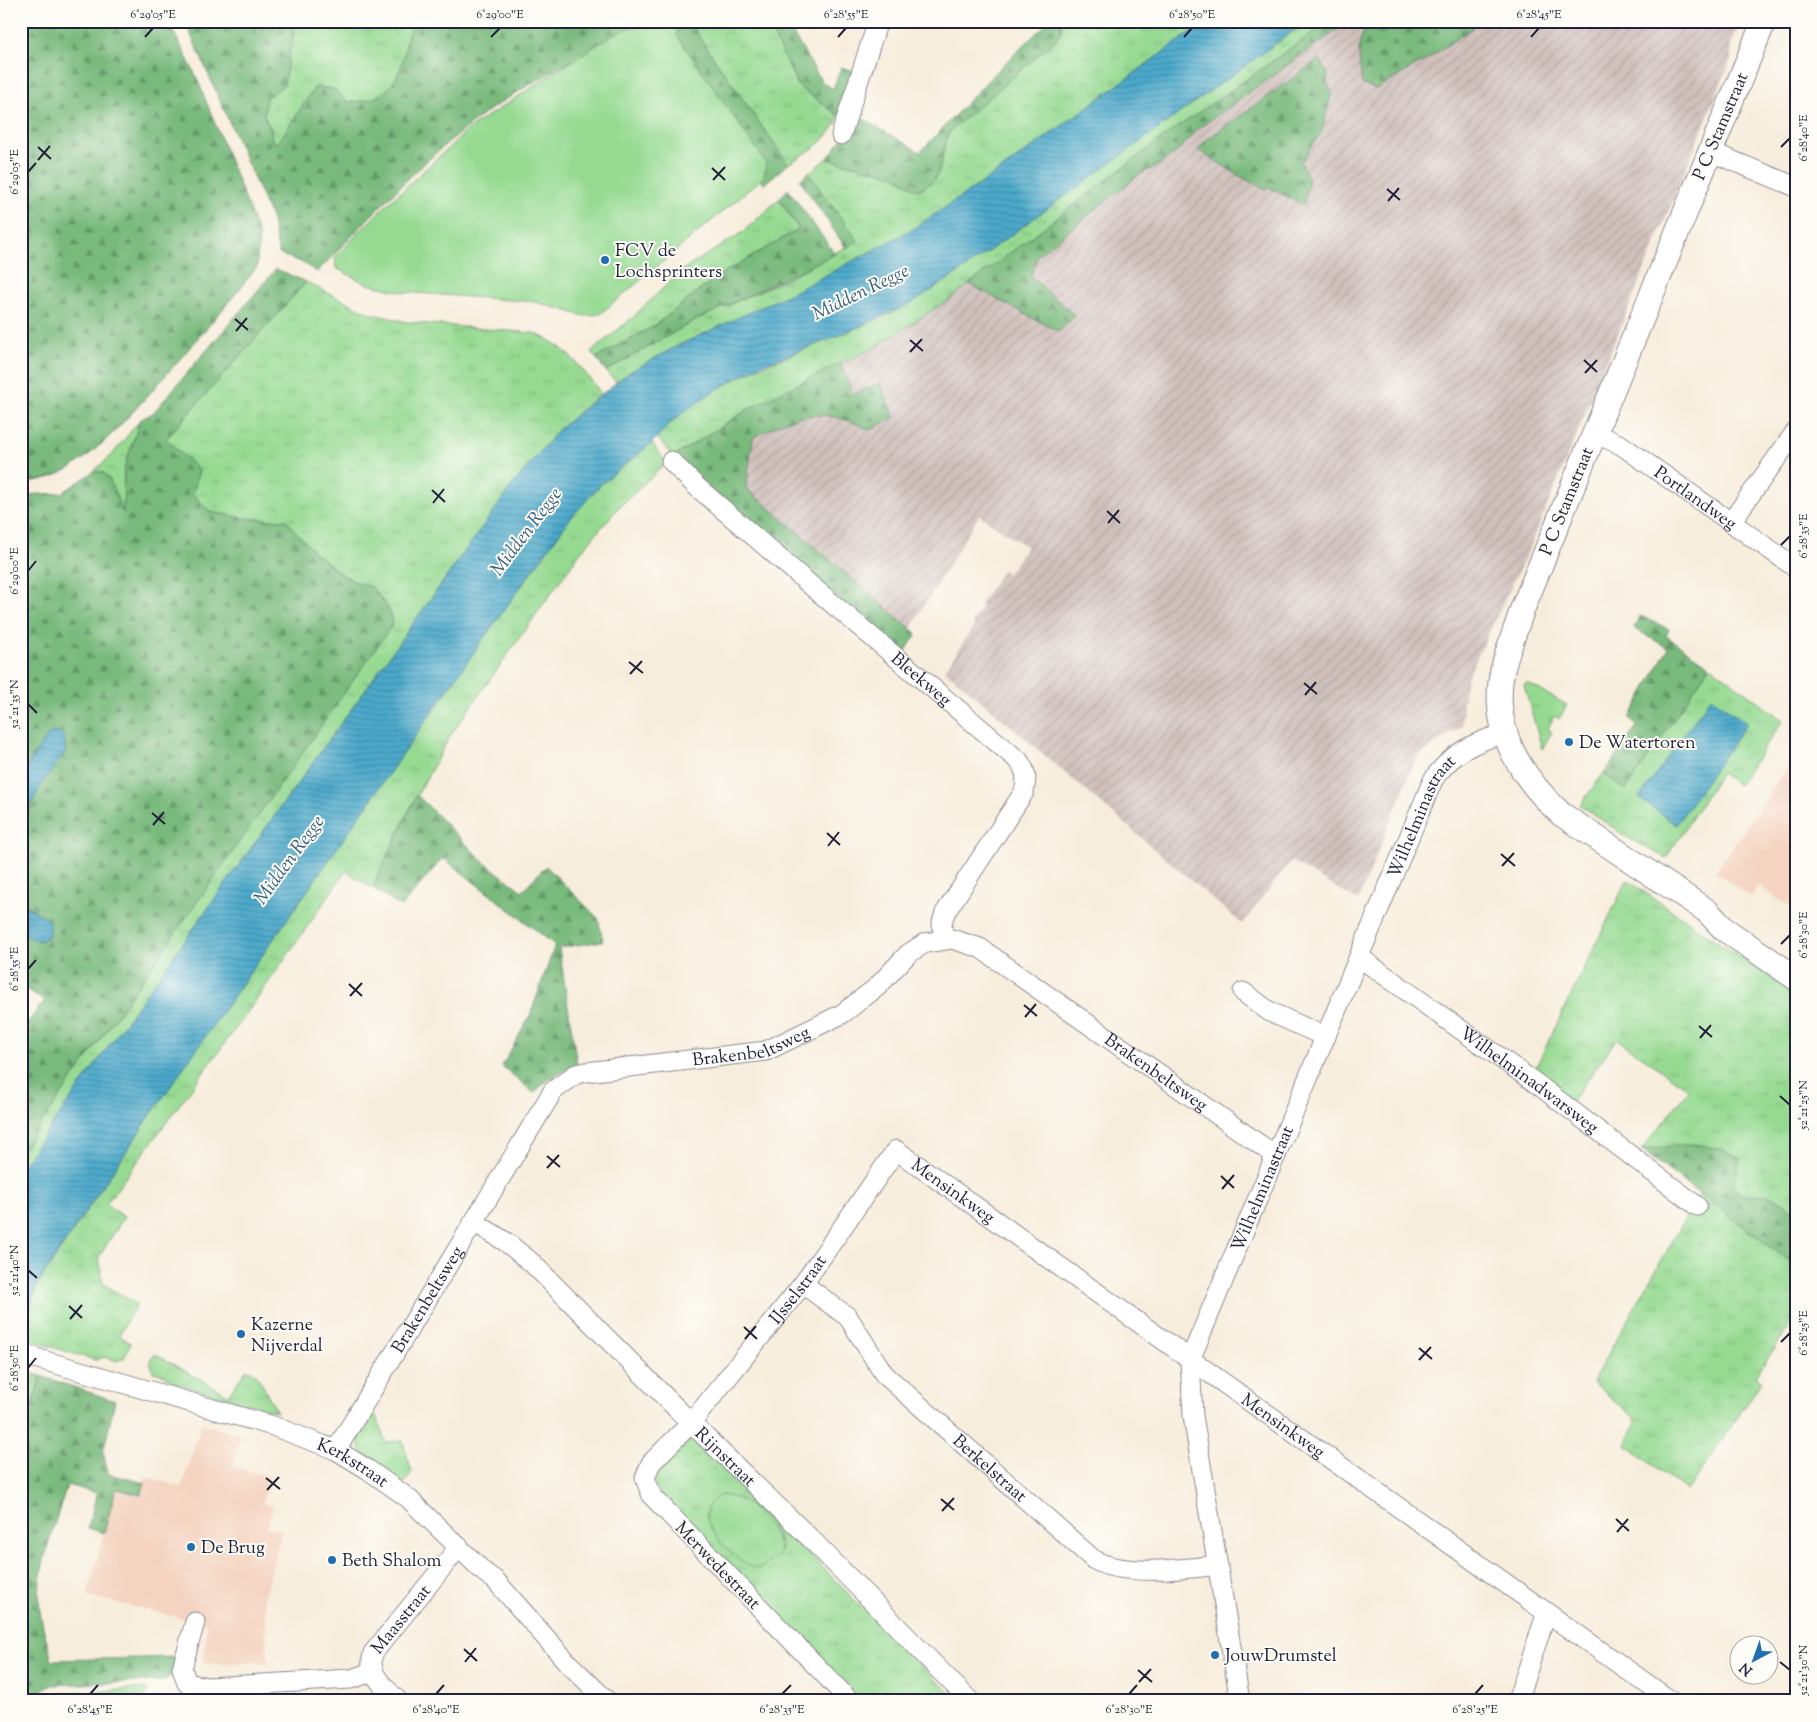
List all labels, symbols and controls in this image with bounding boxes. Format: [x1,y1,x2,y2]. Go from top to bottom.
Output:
text: 6°29'05"E [130,6,176,24]
text: 6°29'00"E [476,6,524,24]
text: 6°28'55"E [824,6,869,24]
text: 6°28'50"E [1169,6,1216,24]
text: 6°28'45"E [1516,6,1562,24]
street label: P C Stamstraat [1687,69,1756,185]
text: 6°28'40"E [1795,114,1813,161]
text: 6°29'05"E [6,149,24,195]
place label: FCV de Lochsprinters [615,239,722,286]
marker: FCV de Lochsprinters [599,254,611,266]
water label: Midden Regge [808,258,914,328]
street label: P C Stamstraat [1534,444,1601,560]
street label: Portlandweg [1648,461,1742,538]
water label: Midden Regge [485,482,569,582]
text: 6°28'35"E [1795,513,1813,559]
text: 6°29'00"E [6,547,24,595]
street label: Bleekweg [884,647,956,714]
text: 52°21'35"N [6,679,24,730]
place label: De Watertoren [1579,731,1696,757]
marker: De Watertoren [1563,736,1575,748]
street label: Wilhelminastraat [1382,750,1462,883]
water label: Midden Regge [248,810,332,911]
text: 6°28'30"E [1795,911,1813,958]
text: 6°28'55"E [6,946,24,991]
street label: Brakenbeltsweg [691,1020,815,1074]
street label: Wilhelminadwarsweg [1453,1022,1603,1141]
street label: Brakenbeltsweg [1098,1028,1212,1119]
text: 52°21'25"N [1795,1080,1813,1131]
street label: Wilhelminastraat [1226,1122,1302,1256]
street label: Mensinkweg [905,1153,1000,1231]
street label: Brakenbeltsweg [386,1242,471,1359]
text: 52°21'40"N [6,1244,24,1296]
street label: IJsselstraat [764,1251,834,1331]
text: 6°28'25"E [1795,1309,1813,1356]
place label: Kazerne Nijverdal [251,1313,323,1360]
marker: Kazerne Nijverdal [235,1328,247,1340]
text: 6°28'50"E [6,1344,24,1391]
street label: Mensinkweg [1235,1388,1330,1466]
street label: Rijnstraat [688,1422,761,1494]
street label: Berkelstraat [946,1429,1032,1510]
street label: Kerkstraat [313,1433,393,1495]
street label: Merwedestraat [668,1516,765,1616]
place label: De Brug [201,1536,265,1562]
marker: De Brug [185,1541,197,1553]
place label: Beth Shalom [342,1549,441,1575]
marker: Beth Shalom [326,1554,338,1566]
street label: Maasstraat [366,1580,438,1661]
north arrow [1730,1634,1780,1684]
place label: JouwDrumstel [1224,1644,1337,1670]
text: 52°21'30"N [1795,1644,1813,1696]
marker: JouwDrumstel [1209,1649,1221,1661]
text: N [1736,1657,1758,1680]
text: 6°28'45"E [67,1701,113,1719]
text: 6°28'40"E [413,1701,460,1719]
text: 6°28'35"E [759,1701,805,1719]
text: 6°28'30"E [1106,1701,1153,1719]
text: 6°28'25"E [1452,1701,1499,1719]

